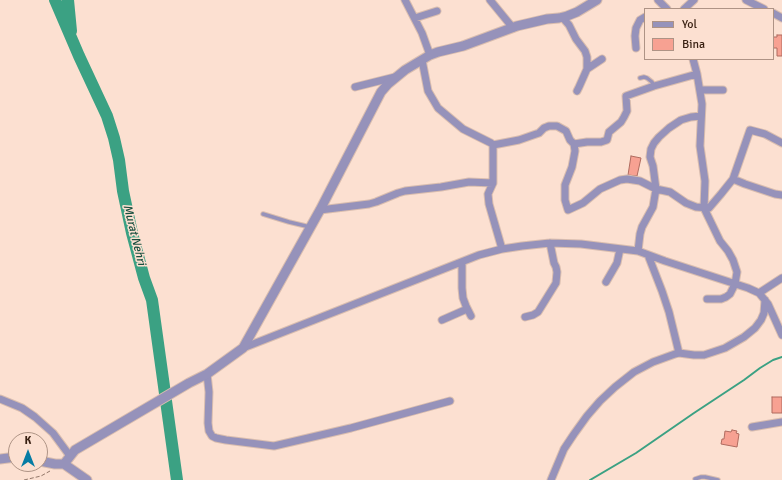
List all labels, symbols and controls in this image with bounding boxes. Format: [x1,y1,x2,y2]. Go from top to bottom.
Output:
legend [644,8,774,60]
text: Yol [682,17,697,32]
text: Bina [682,37,705,52]
water label: Murat Nehri [120,203,148,267]
north arrow [8,432,48,472]
text: K [25,434,31,447]

